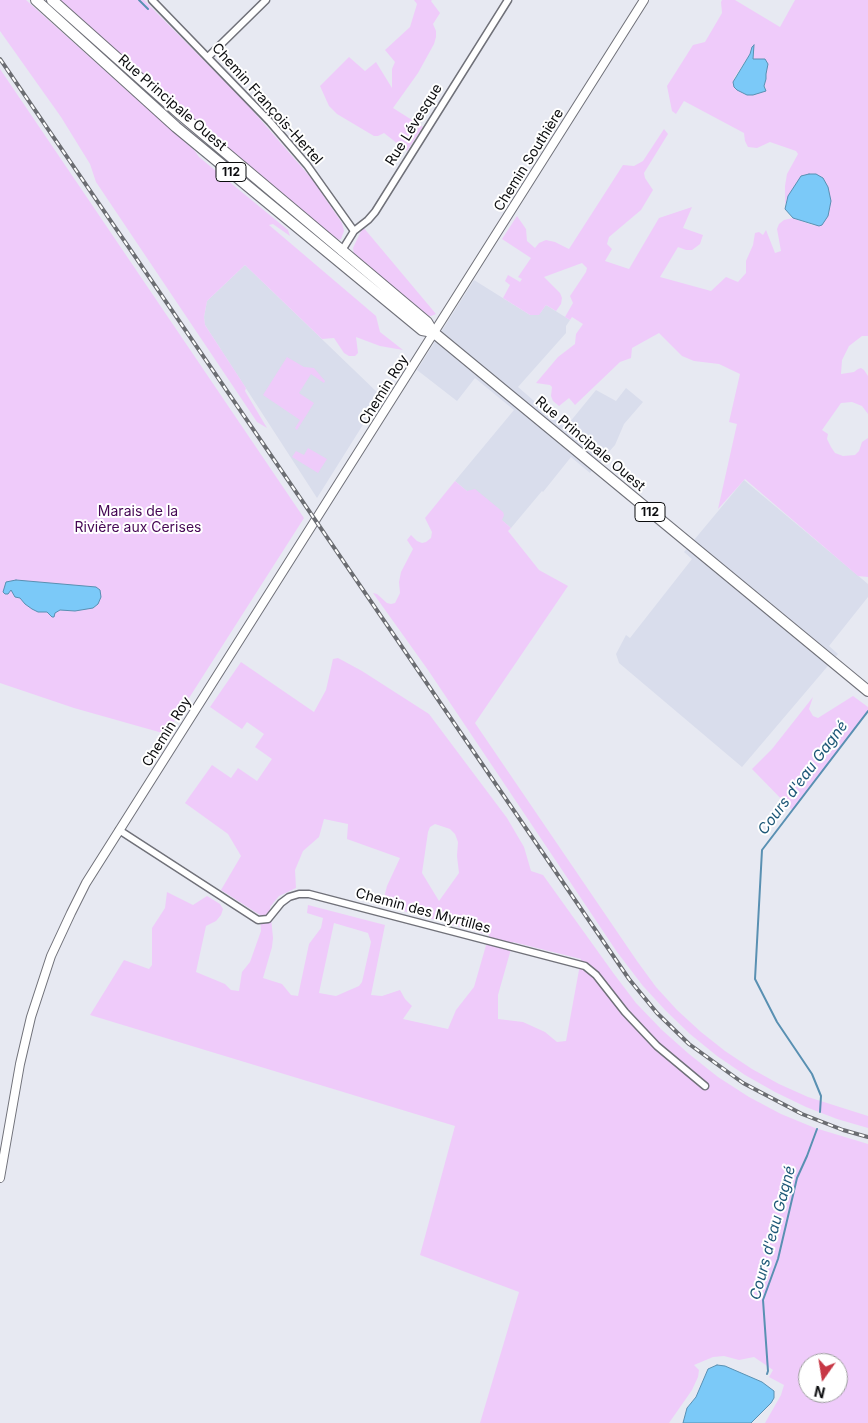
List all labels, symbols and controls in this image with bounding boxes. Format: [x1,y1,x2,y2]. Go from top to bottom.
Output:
street label: Chemin François-Hertel [208,40,326,168]
street label: Rue Principale Ouest [114,51,230,155]
street label: Rue Lévesque [382,81,446,169]
street label: Chemin Southière [491,106,567,214]
road number: 112 [216,162,246,182]
street label: Chemin Roy [356,352,412,428]
street label: Rue Principale Ouest [532,393,648,495]
road number: 112 [635,502,665,522]
park label: Marais de la Rivière aux Cerises [75,504,201,536]
street label: Chemin Roy [139,694,195,770]
water label: Cours d'eau Gagné [754,717,852,839]
street label: Chemin des Myrtilles [354,885,492,937]
water label: Cours d'eau Gagné [746,1164,800,1302]
north arrow [798,1353,848,1403]
text: N [813,1383,827,1402]

